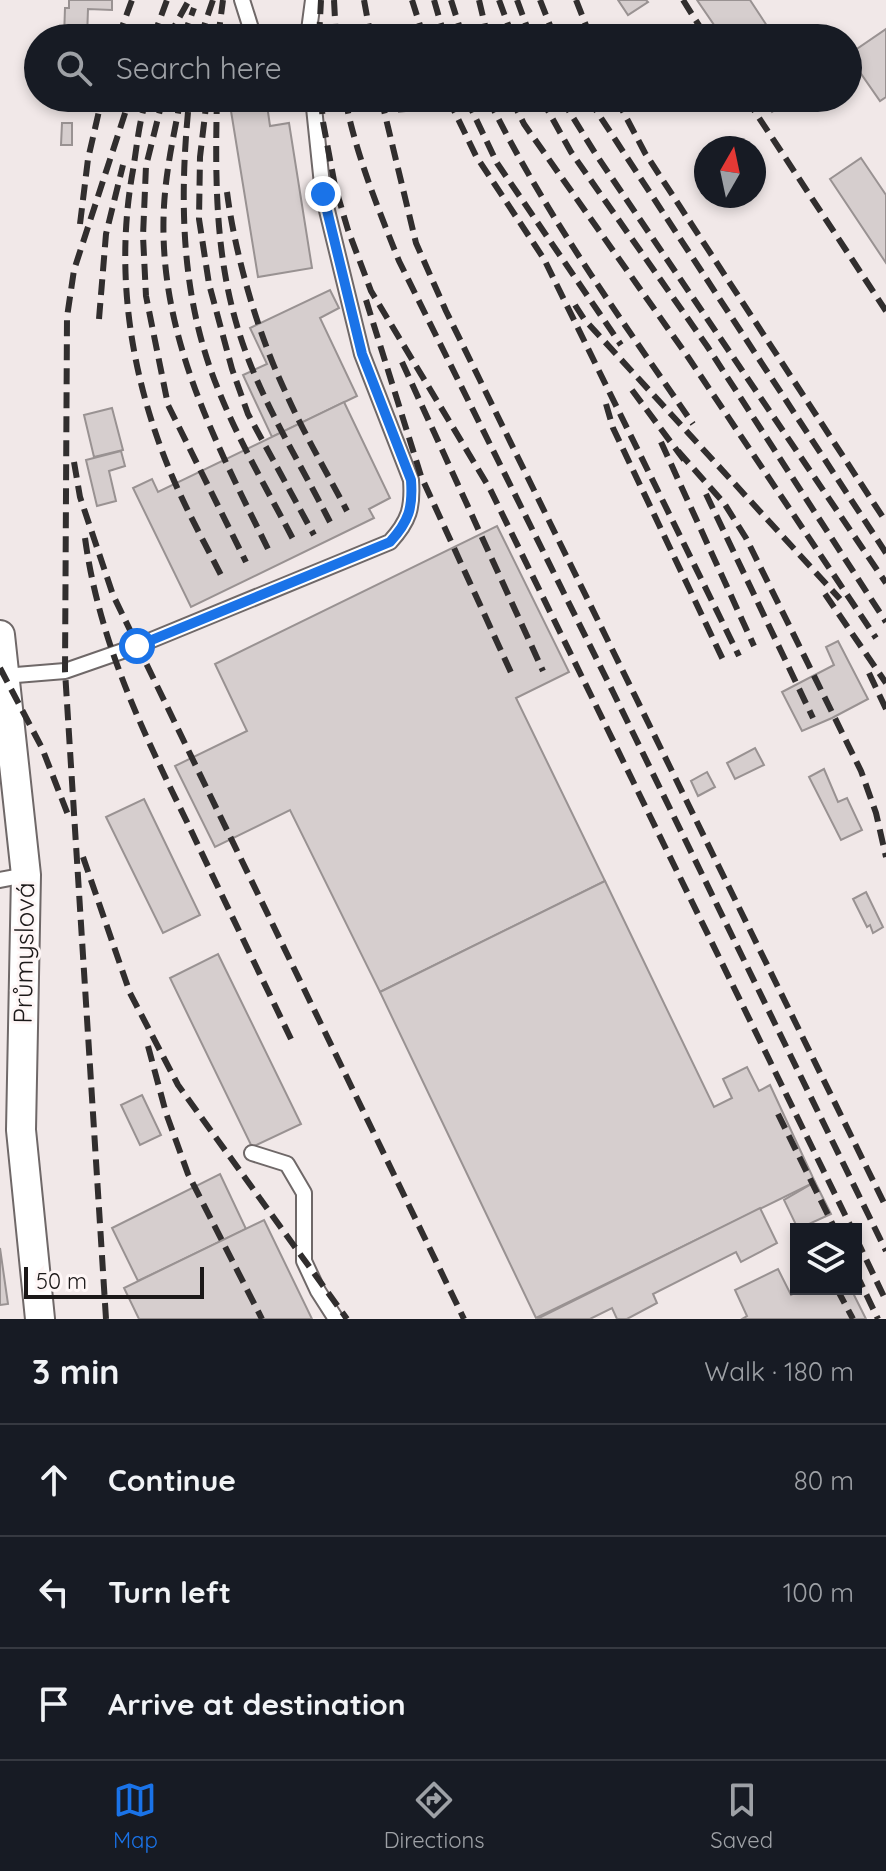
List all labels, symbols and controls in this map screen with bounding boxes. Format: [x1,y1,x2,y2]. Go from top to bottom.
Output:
search box [24,24,862,112]
icon: search [52,46,96,90]
text: Search here [116,49,282,87]
north arrow [694,136,766,208]
route end [305,176,341,212]
route start [119,628,155,664]
street label: Průmyslová [6,882,41,1024]
map controls [790,1223,862,1295]
button: layers [790,1223,862,1295]
scale bar [24,1263,204,1299]
text: 50 m [36,1267,87,1295]
text: 3 min [32,1350,119,1393]
text: Walk · 180 m [704,1355,854,1388]
icon: ahead [32,1458,76,1502]
text: Continue [108,1461,236,1499]
text: 80 m [794,1464,854,1497]
icon: left [32,1570,76,1614]
text: Turn left [108,1573,231,1611]
text: 100 m [783,1576,854,1609]
icon: arrive [32,1682,76,1726]
text: Arrive at destination [108,1685,406,1723]
tab: Map [113,1778,158,1854]
tab: Directions [384,1778,484,1854]
tab: Saved [710,1778,773,1854]

